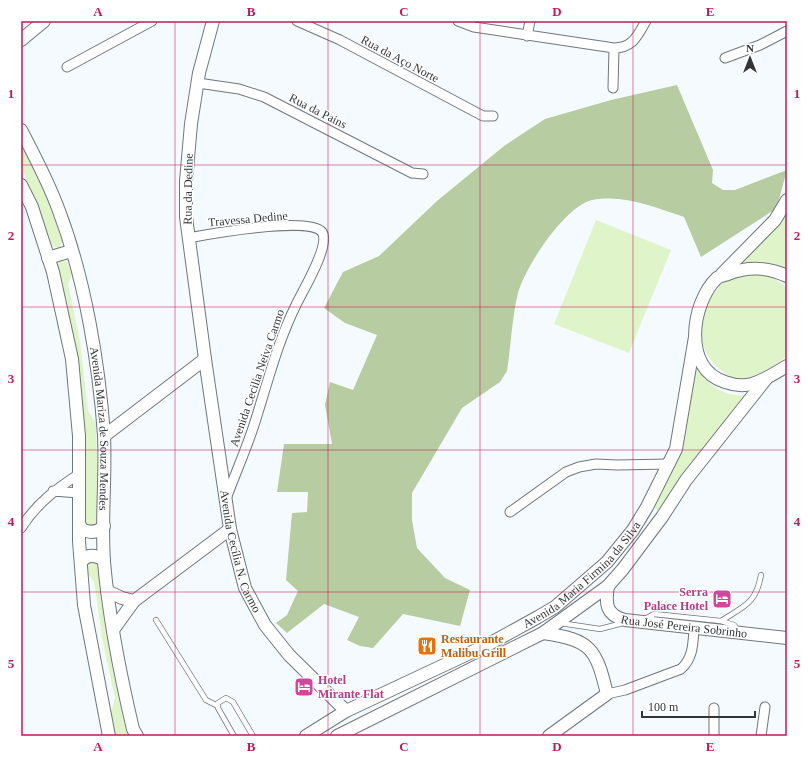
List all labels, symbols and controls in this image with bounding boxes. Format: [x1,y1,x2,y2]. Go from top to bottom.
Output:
text: A [93,4,103,19]
text: B [247,4,256,19]
text: C [399,4,409,19]
text: D [552,4,562,19]
text: E [706,4,714,19]
street label: Rua da Aço Norte [359,33,441,85]
north arrow [730,38,770,78]
text: N [746,42,754,54]
text: 1 [8,86,14,101]
text: 1 [794,86,800,101]
street label: Rua da Pains [287,91,349,132]
street label: Rua da Dedine [180,153,196,225]
street label: Travessa Dedine [208,209,288,229]
text: 2 [8,228,14,243]
text: 2 [794,228,800,243]
street label: Avenida Cecilia Neiva Carmo [227,308,287,448]
street label: Avenida Mariza de Souza Mendes [87,346,111,511]
text: 3 [8,371,15,386]
text: 3 [794,371,801,386]
street label: Avenida Cecília N. Carmo [217,489,264,615]
text: 4 [8,514,15,529]
text: 4 [794,514,801,529]
street label: Avenida Maria Firmina da Silva [520,519,644,631]
place label: Serra Palace Hotel [644,585,709,613]
hotel icon: Serra Palace Hotel [711,588,733,610]
street label: Rua José Pereira Sobrinho [619,612,748,641]
place label: Restaurante Malibu Grill [441,632,507,660]
restaurant icon: Restaurante Malibu Grill [416,635,438,657]
text: 5 [8,656,15,671]
text: 5 [794,656,801,671]
place label: Hotel Mirante Flat [318,673,384,701]
hotel icon: Hotel Mirante Flat [293,676,315,698]
scale bar [642,693,755,719]
text: 100 m [648,700,679,714]
text: A [93,739,103,754]
text: B [247,739,256,754]
text: C [399,739,409,754]
text: D [552,739,562,754]
text: E [706,739,714,754]

